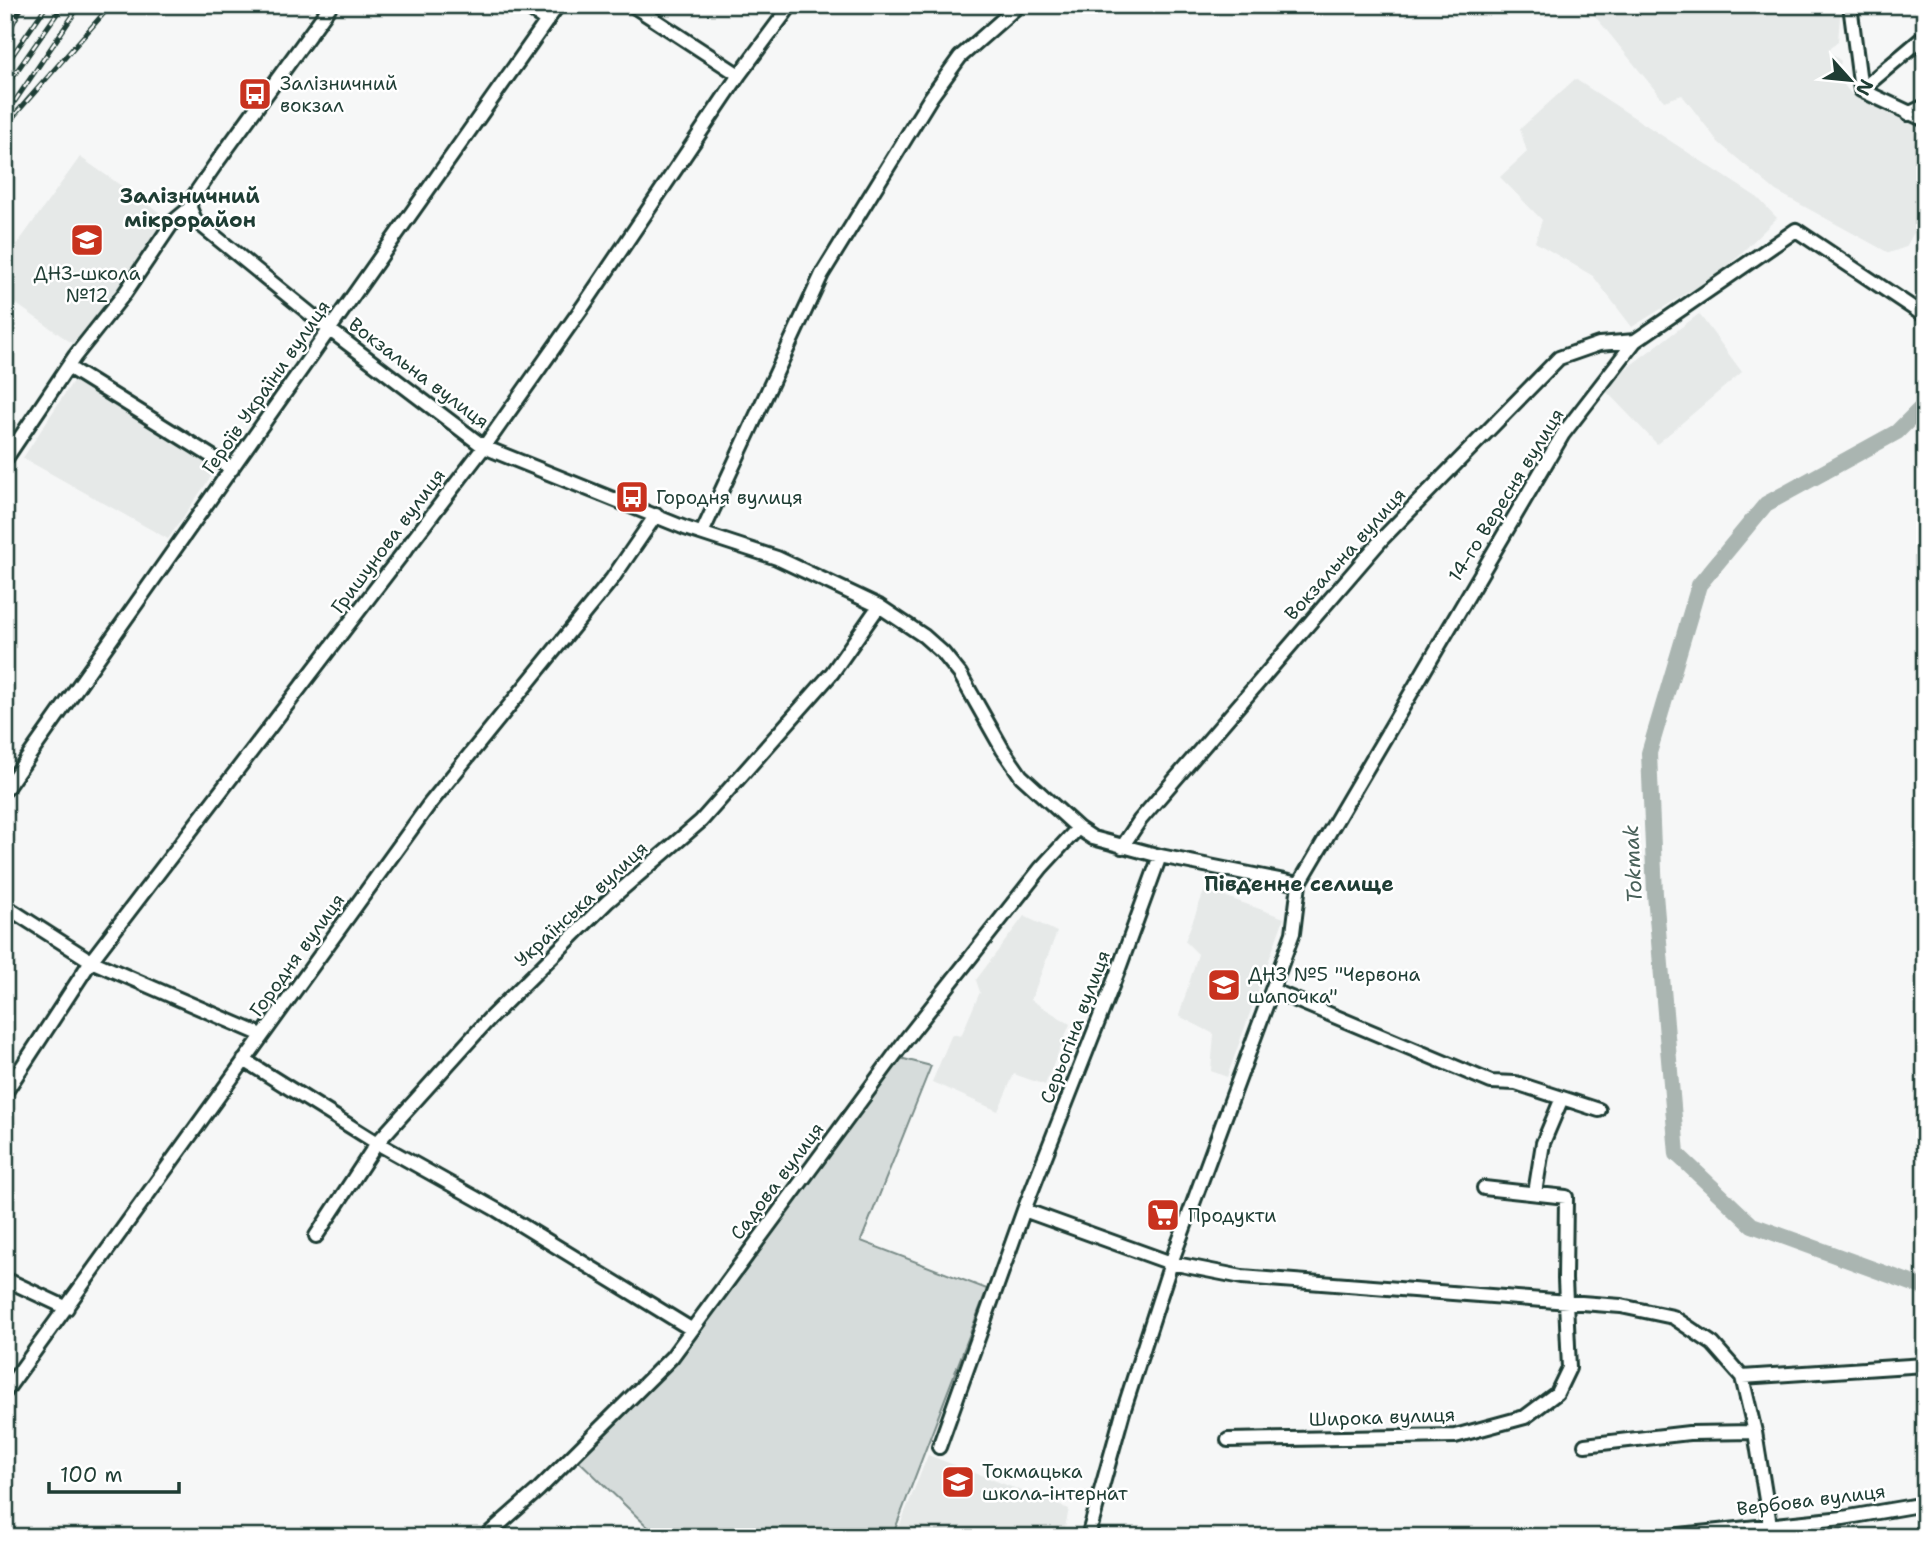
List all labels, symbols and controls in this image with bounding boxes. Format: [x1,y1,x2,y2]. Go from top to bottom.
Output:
north arrow [1814,46,1884,116]
place label: Залізничний вокзал [280,71,397,118]
bus stop icon: Залізничний вокзал [236,75,274,113]
text: N [1850,75,1879,100]
district label: Залізничний мікрорайон [120,182,260,234]
school or university icon: ДНЗ-школа №12 [68,221,106,259]
place label: ДНЗ-школа №12 [33,261,141,308]
street label: Героїв України вулиця [196,295,336,479]
street label: Вокзальна вулиця [344,312,494,434]
street label: 14-го Вересня вулиця [1442,403,1570,587]
street label: Гришунова вулиця [325,463,451,619]
bus stop icon: Городня вулиця [613,478,651,516]
street label: Вокзальна вулиця [1279,483,1411,625]
place label: Городня вулиця [656,485,803,510]
water label: Tokmak [1617,824,1649,904]
street label: Українська вулиця [509,836,653,972]
district label: Південне селище [1204,870,1394,898]
street label: Городня вулиця [244,888,350,1022]
street label: Серьогіна вулиця [1034,947,1116,1107]
place label: ДНЗ №5 "Червона шапочка" [1248,962,1421,1009]
school or university icon: ДНЗ №5 "Червона шапочка" [1205,966,1243,1004]
street label: Садова вулиця [725,1117,829,1245]
supermarket icon: Продукти [1144,1196,1182,1234]
place label: Продукти [1188,1203,1277,1228]
street label: Широка вулиця [1308,1402,1456,1432]
scale bar [49,1451,178,1495]
place label: Токмацька школа-інтернат [982,1459,1128,1506]
text: 100 m [60,1461,123,1489]
school or university icon: Токмацька школа-інтернат [939,1463,977,1501]
street label: Вербова вулиця [1735,1478,1887,1522]

